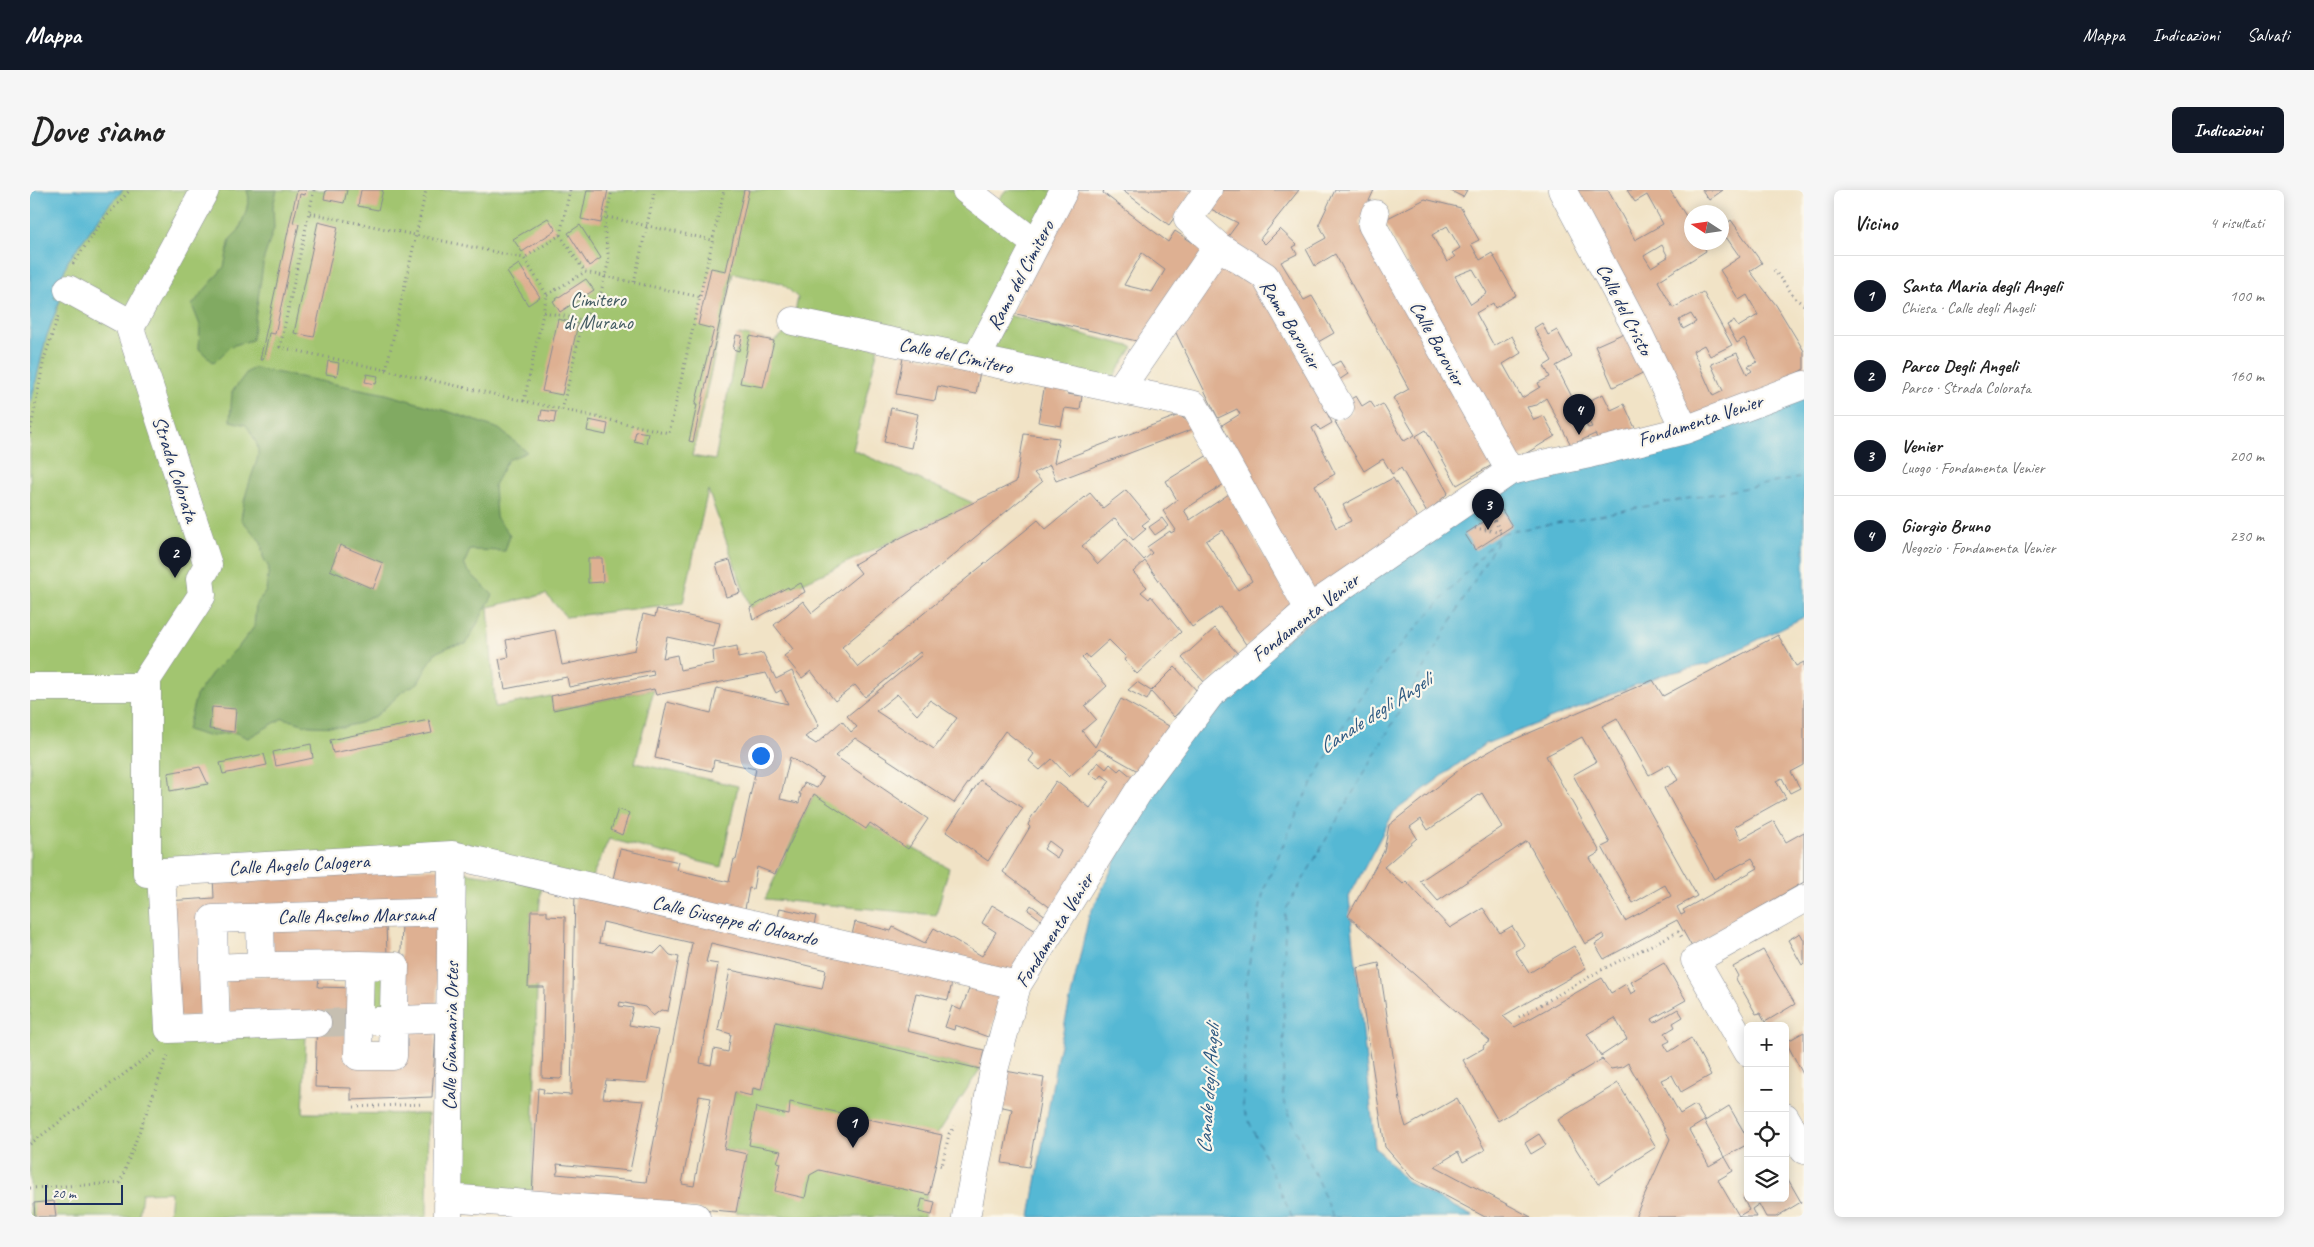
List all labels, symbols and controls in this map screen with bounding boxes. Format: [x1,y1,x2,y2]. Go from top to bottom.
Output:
text: Mappa [25,20,81,50]
text: Mappa [2083,24,2125,46]
text: Indicazioni [2153,24,2219,46]
text: Salvati [2247,24,2289,46]
button: Indicazioni [2172,107,2284,153]
text: Dove siamo [30,108,163,153]
north arrow [1684,205,1729,250]
text: Vicino [1854,210,1897,236]
text: 4 risultati [2210,213,2264,233]
street label: Ramo del Cimitero [981,215,1060,334]
street label: Calle del Cristo [1591,259,1659,361]
text: Santa Maria degli Angeli [1901,274,2062,298]
street label: Ramo Barovier [1254,275,1328,375]
text: 1 [1866,286,1874,306]
text: 100 m [2230,286,2264,306]
park label: Cimitero di Murano [563,287,634,335]
street label: Calle Barovier [1404,296,1472,392]
text: Chiesa · Calle degli Angeli [1901,298,2035,318]
street label: Calle del Cimitero [897,331,1016,380]
text: Parco Degli Angeli [1901,354,2018,378]
text: 2 [1866,366,1874,386]
text: 160 m [2230,366,2264,386]
text: Parco · Strada Colorata [1901,378,2031,398]
street label: Fondamenta Venier [1635,388,1767,452]
pin: 4 [1563,394,1595,435]
street label: Strada Colorata [147,413,205,527]
text: Venier [1901,434,1942,458]
text: 3 [1866,446,1874,466]
text: 200 m [2230,446,2264,466]
text: Luogo · Fondamenta Venier [1901,458,2045,478]
pin: 3 [1472,489,1504,530]
text: Giorgio Bruno [1901,514,1990,538]
text: 4 [1866,526,1874,546]
text: 230 m [2230,526,2264,546]
pin: 2 [159,537,191,578]
text: Negozio · Fondamenta Venier [1901,538,2055,558]
street label: Fondamenta Venier [1247,567,1366,667]
water label: Canale degli Angeli [1314,664,1441,759]
your location [748,743,774,769]
street label: Calle Angelo Calogera [228,848,372,881]
street label: Fondamenta Venier [1009,867,1100,992]
street label: Calle Giuseppe di Odoardo [650,889,821,952]
street label: Calle Anselmo Marsand [277,902,438,929]
street label: Calle Gianmaria Ortes [437,959,464,1110]
water label: Canale degli Angeli [1191,1019,1226,1154]
map controls [1744,1022,1789,1202]
button: + [1744,1022,1789,1067]
button: − [1744,1067,1789,1112]
pin: 1 [837,1107,869,1148]
button: locate [1744,1112,1789,1157]
button: layers [1744,1157,1789,1202]
scale bar [45,1182,122,1205]
text: 20 m [52,1185,76,1202]

